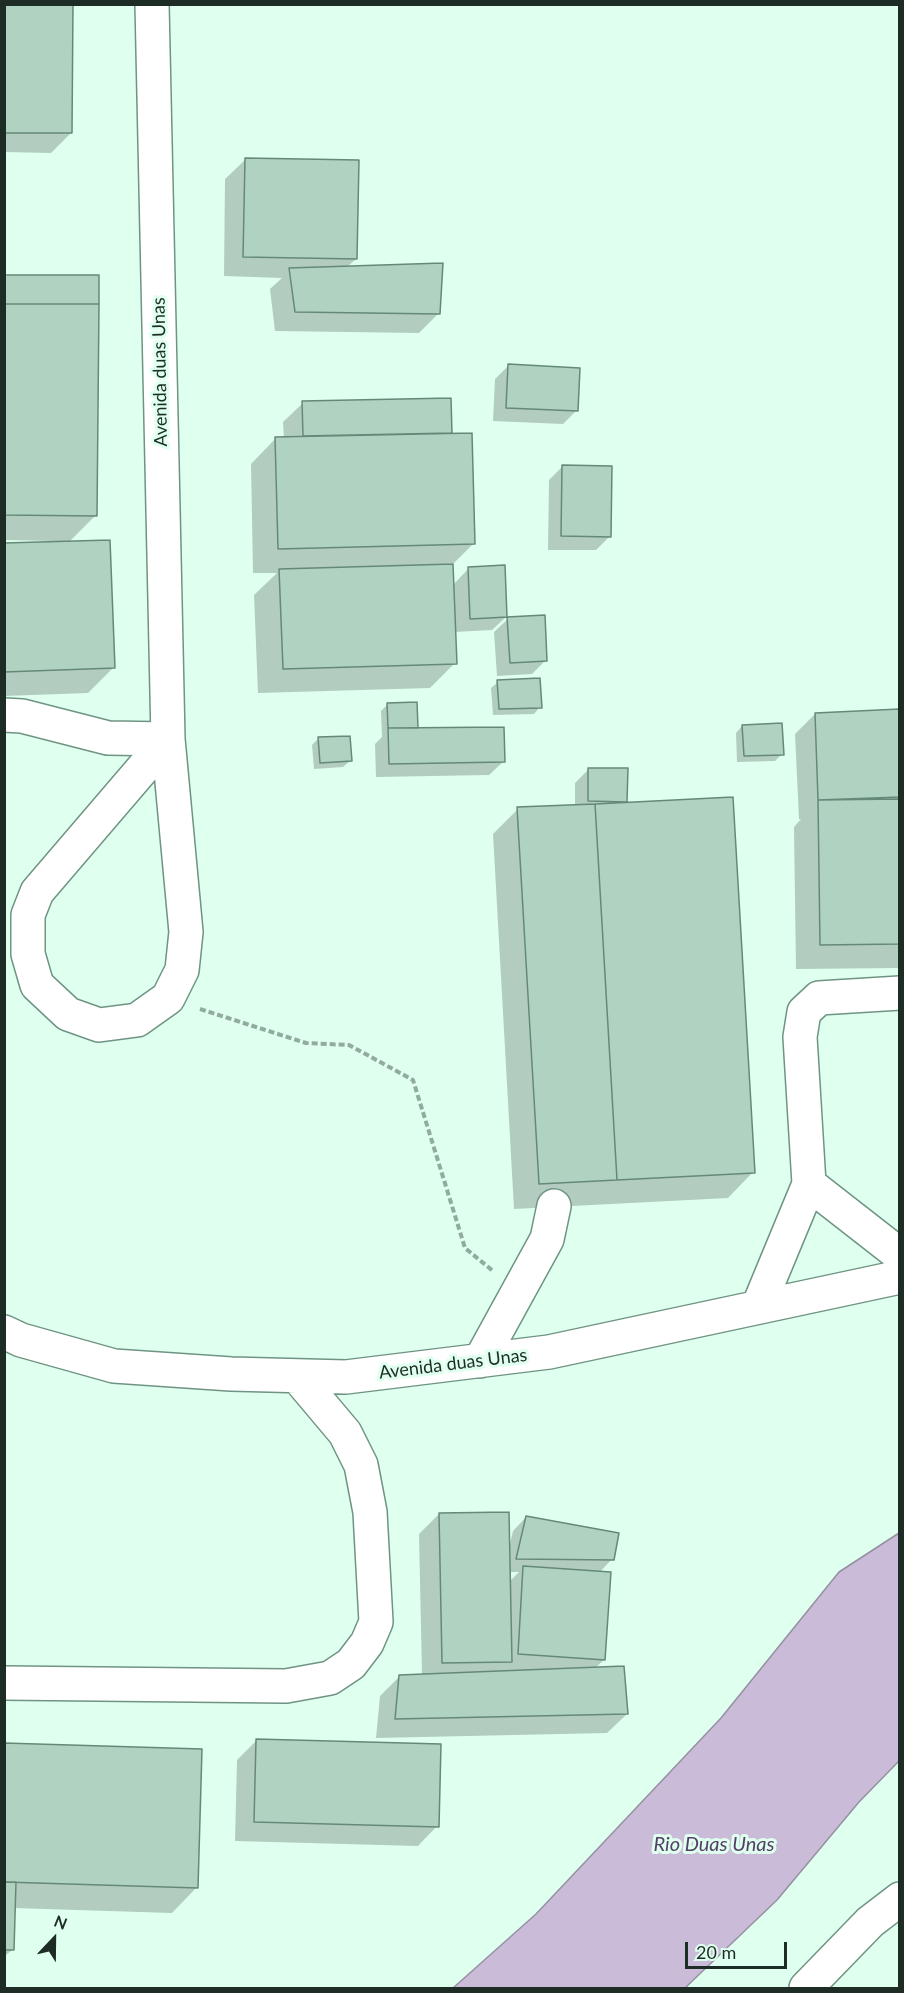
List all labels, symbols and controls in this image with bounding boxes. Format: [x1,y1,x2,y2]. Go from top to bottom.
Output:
street label: Avenida duas Unas [148,297,172,447]
street label: Avenida duas Unas [378,1344,528,1384]
water label: Rio Duas Unas [654,1833,774,1857]
north arrow [24,1909,84,1969]
text: N [52,1911,70,1933]
scale bar [688,1930,790,1968]
text: 20 m [696,1941,736,1963]

